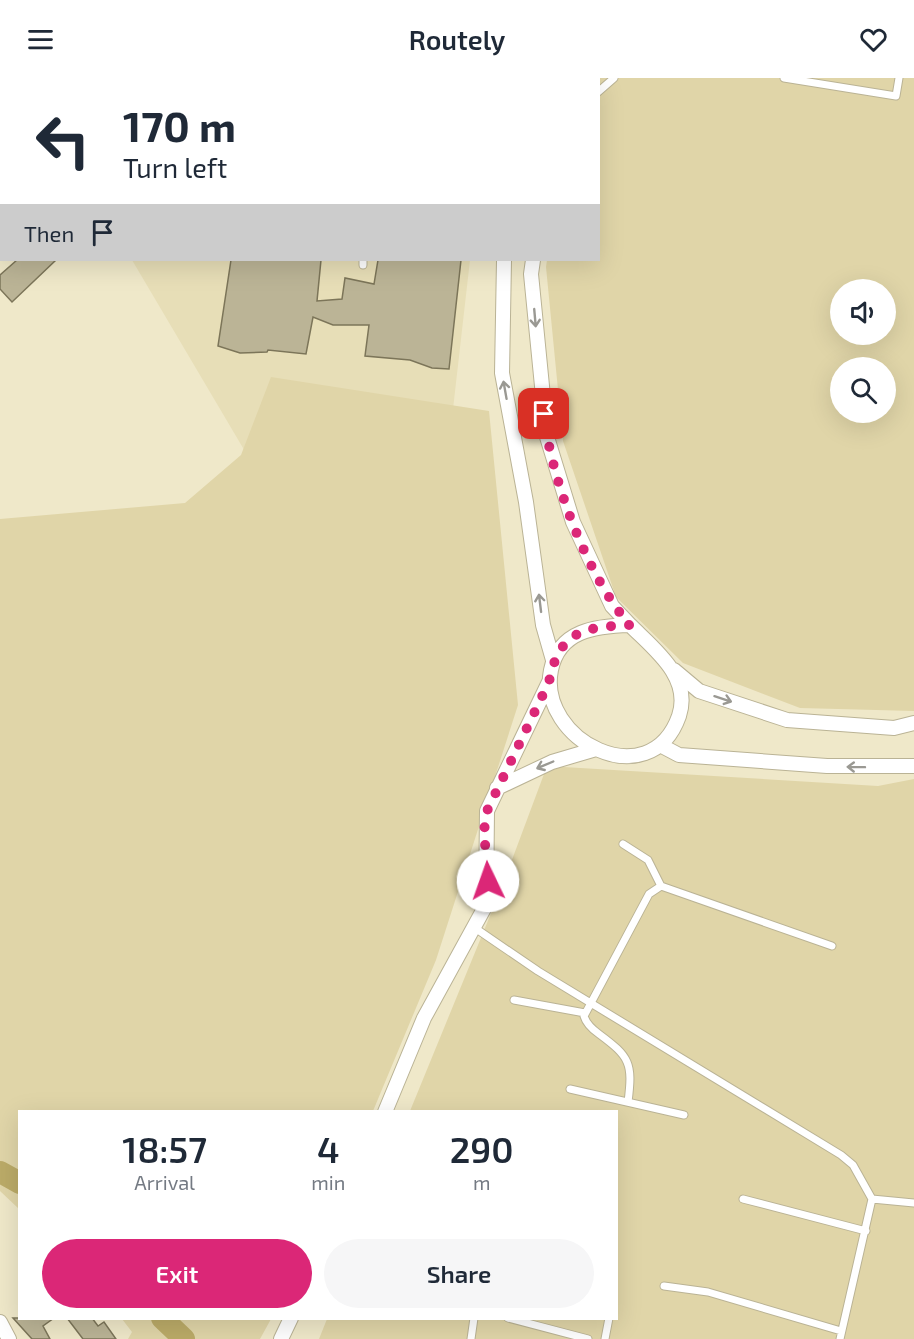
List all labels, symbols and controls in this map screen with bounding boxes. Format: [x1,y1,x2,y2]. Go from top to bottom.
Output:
icon: menu [24,23,57,56]
text: Routely [409,23,505,55]
icon: heart [857,23,890,56]
text: 170 m [123,100,236,150]
icon: left [24,102,102,180]
text: Turn left [123,151,227,183]
icon: arrive [86,216,119,249]
text: Then [24,220,74,246]
map controls [830,279,896,423]
button: sound [830,279,896,345]
one-way arrow [530,307,541,327]
button: search [830,357,896,423]
one-way arrow [499,381,510,400]
pin [518,388,569,439]
icon: arrive [527,397,560,430]
one-way arrow [535,594,546,614]
one-way arrow [713,695,732,706]
one-way arrow [537,760,555,771]
one-way arrow [846,761,866,772]
position arrow [456,849,520,913]
text: 18:57 [122,1127,207,1170]
text: 4 [317,1127,340,1170]
text: 290 [450,1127,514,1170]
text: Arrival [134,1170,195,1194]
text: min [311,1170,345,1194]
text: m [473,1170,490,1194]
button: Exit [42,1239,312,1308]
button: Share [324,1239,594,1308]

